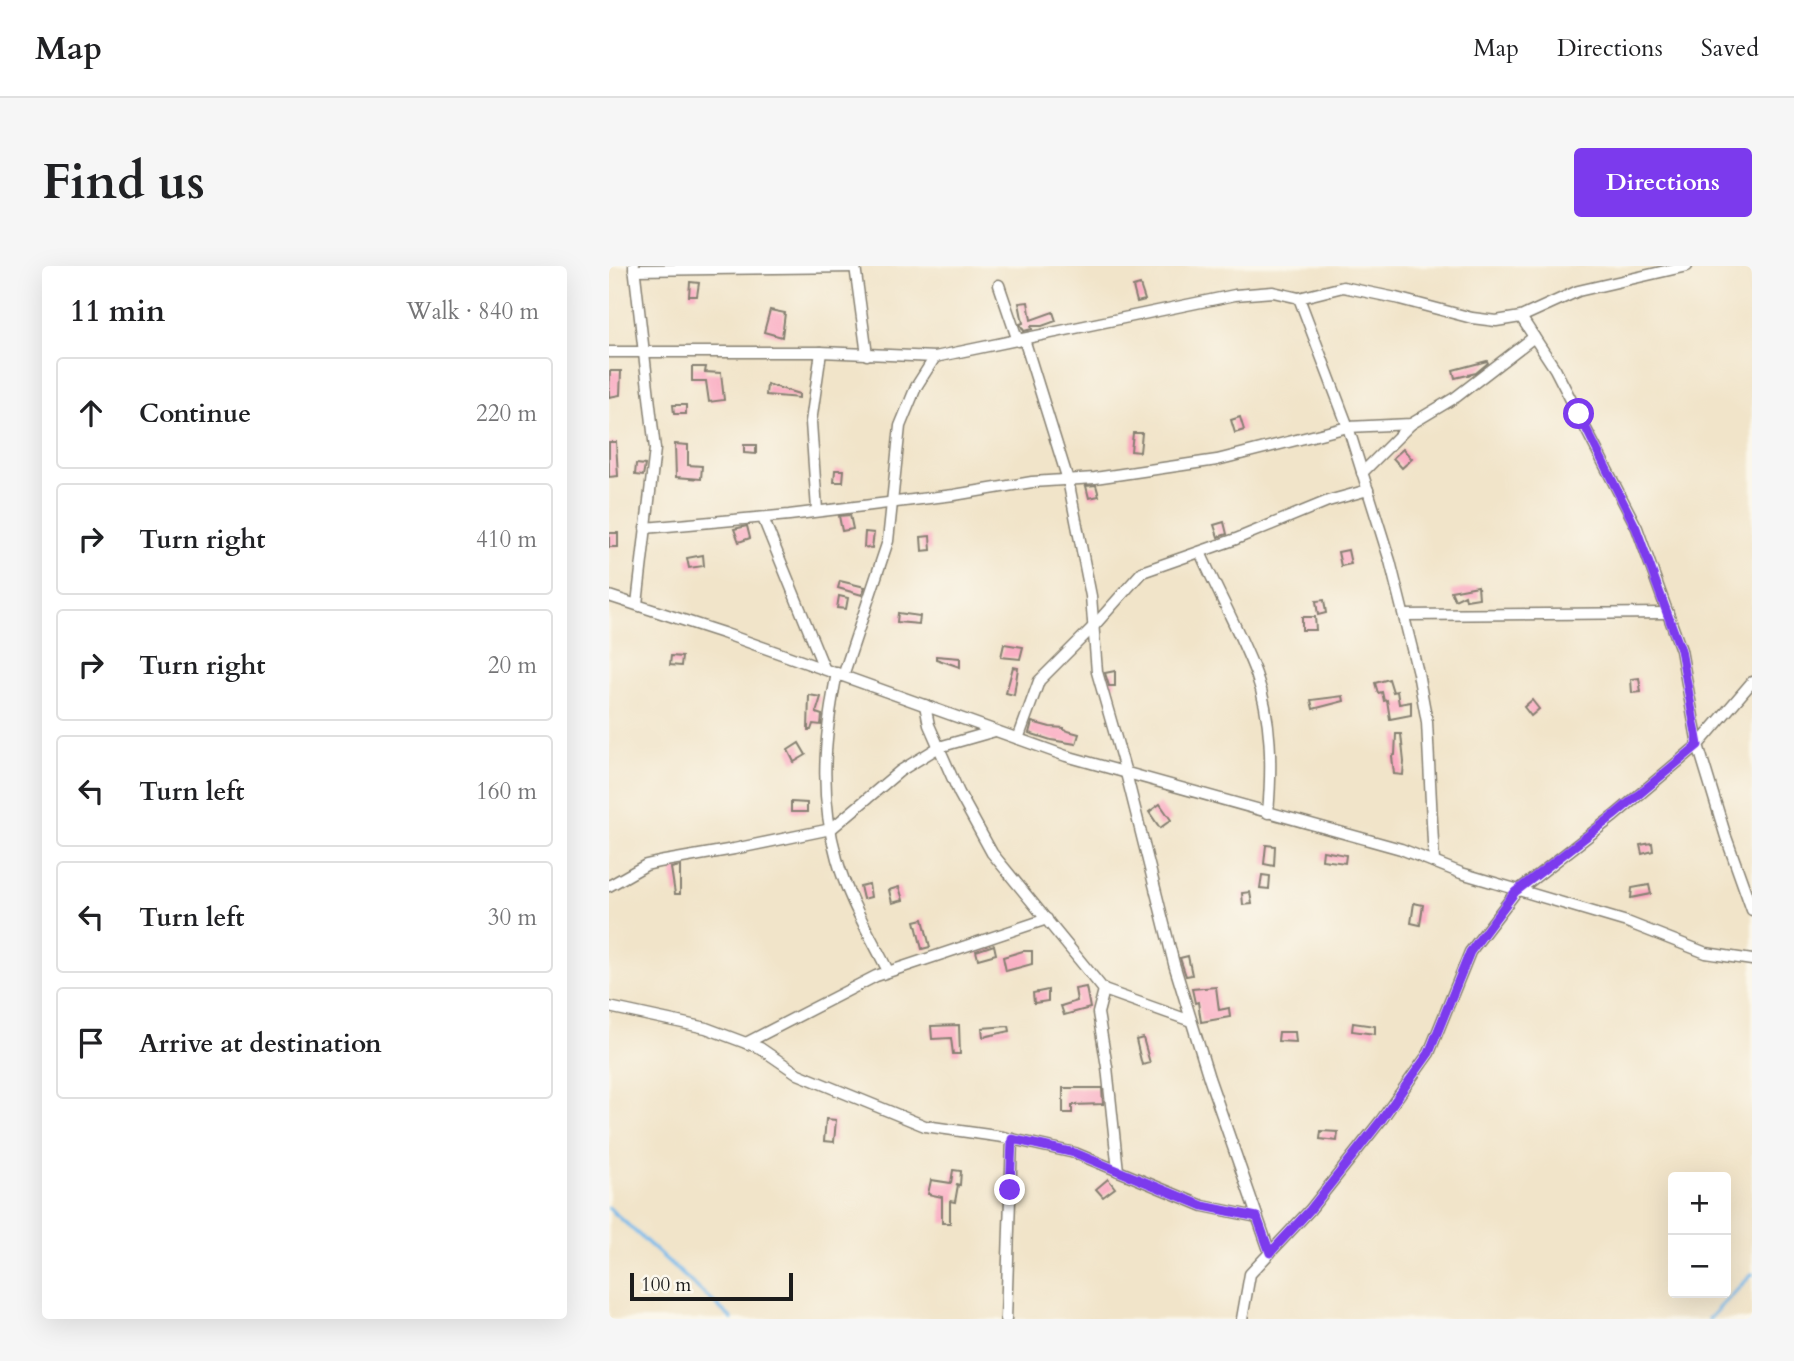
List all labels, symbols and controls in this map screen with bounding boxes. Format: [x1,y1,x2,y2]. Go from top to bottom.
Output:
text: Map [35,26,102,71]
text: Map [1473,32,1519,65]
text: Directions [1557,32,1663,65]
text: Saved [1701,32,1759,65]
button: Directions [1574,148,1752,217]
text: Find us [42,149,205,216]
text: 11 min [70,291,165,332]
text: Walk · 840 m [406,296,539,327]
icon: ahead [72,394,110,432]
text: Continue [139,396,251,431]
text: 220 m [476,398,537,429]
route start [1563,398,1594,429]
icon: right [72,520,110,558]
text: Turn right [139,522,266,557]
text: 410 m [476,524,537,555]
icon: right [72,646,110,684]
text: Turn right [139,648,266,683]
text: 20 m [488,650,537,681]
icon: left [72,772,110,810]
text: Turn left [139,774,244,809]
text: 160 m [476,776,537,807]
icon: left [72,898,110,936]
text: Turn left [139,900,244,935]
text: 30 m [488,902,537,933]
icon: arrive [72,1024,110,1062]
text: Arrive at destination [139,1026,382,1061]
map controls [1668,1172,1731,1298]
button: + [1668,1172,1731,1235]
route end [994,1174,1025,1205]
button: − [1668,1235,1731,1298]
scale bar [630,1270,793,1302]
text: 100 m [641,1272,691,1298]

